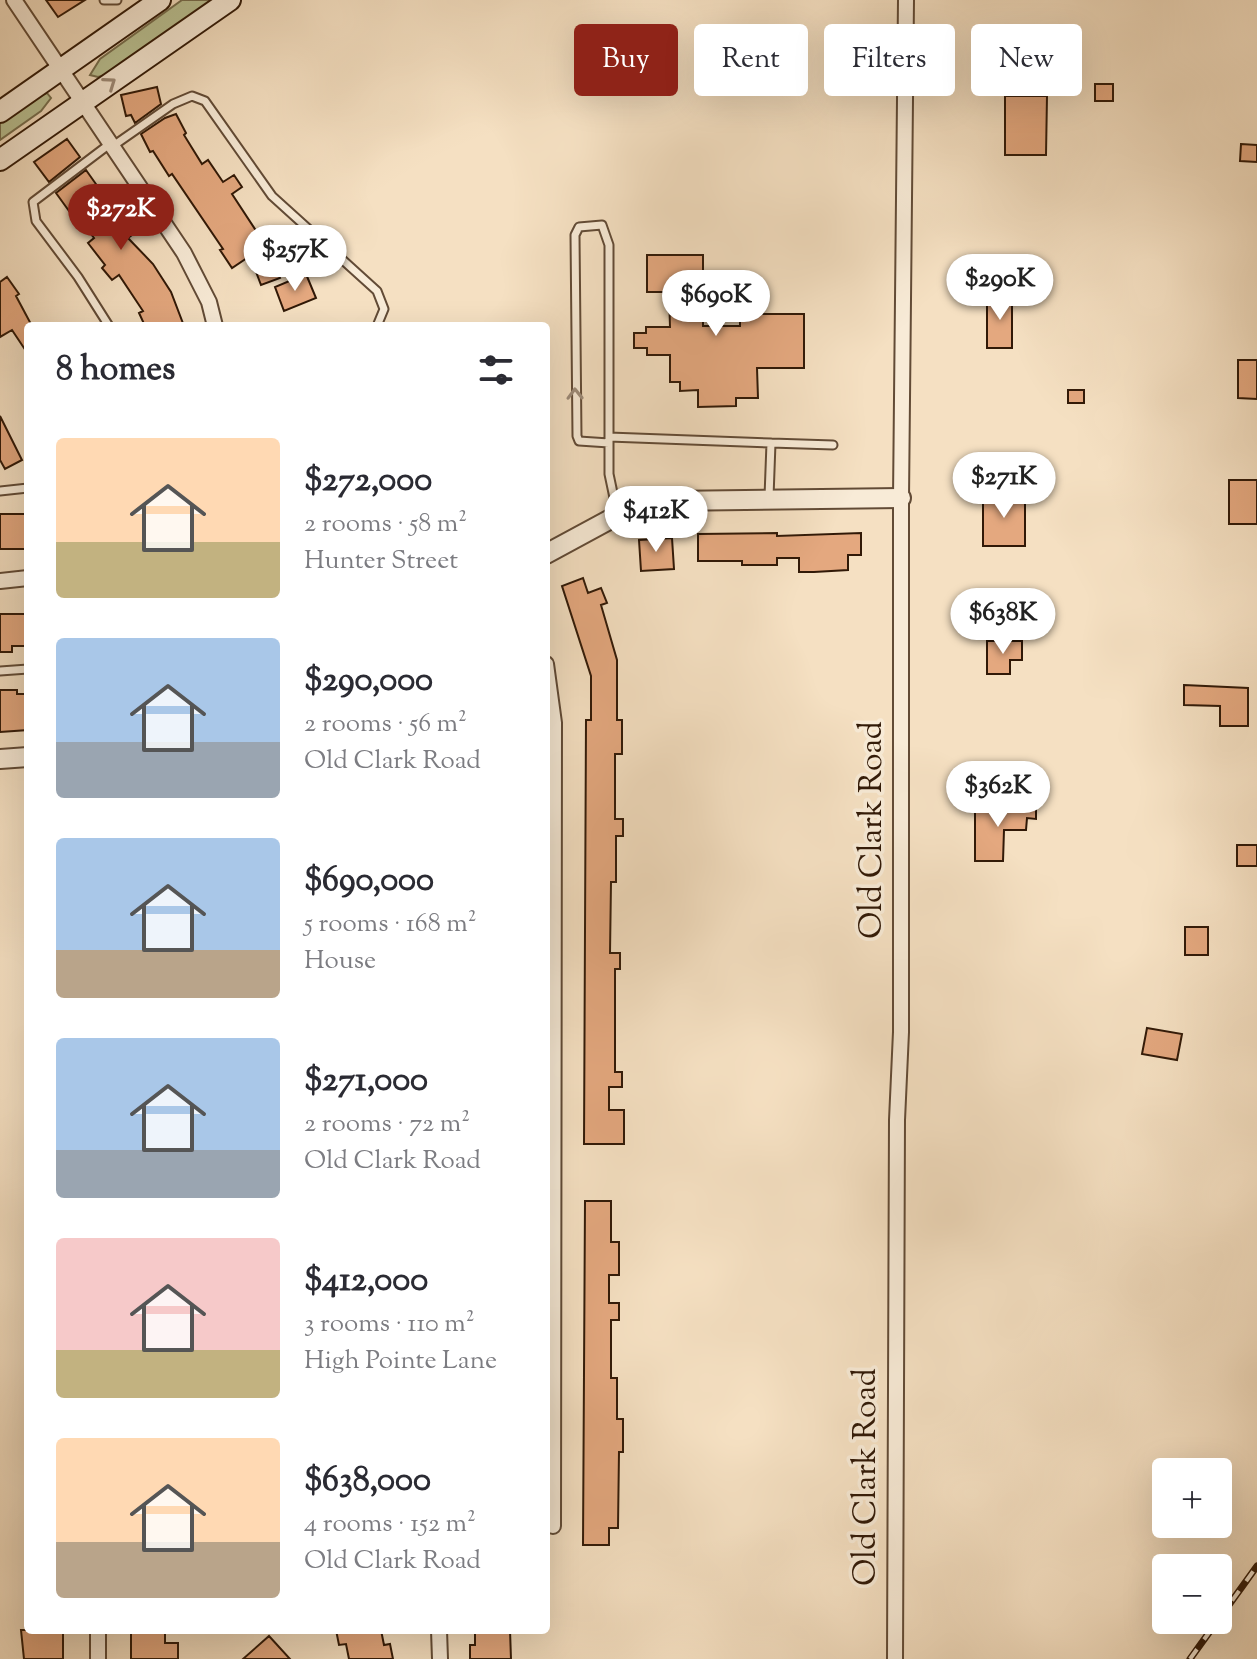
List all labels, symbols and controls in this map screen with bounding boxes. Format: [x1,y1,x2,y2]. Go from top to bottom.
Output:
chip: Buy [574,24,678,96]
chip: Rent [694,24,808,96]
chip: Filters [824,24,955,96]
chip: New [971,24,1082,96]
one-way arrow [101,78,115,93]
pin: $272K [65,184,177,252]
text: $272K [86,191,156,228]
pin: $257K [239,225,351,293]
text: $257K [262,232,328,269]
pin: $290K [944,254,1056,322]
text: $290K [964,261,1036,298]
pin: $690K [660,270,772,338]
text: $690K [680,277,752,314]
text: 8 homes [56,346,175,395]
icon: filters [474,348,518,392]
one-way arrow [566,387,584,400]
pin: $271K [948,452,1060,520]
text: $272,000 [304,457,432,506]
text: $271K [971,459,1037,496]
icon: home [120,470,216,566]
pin: $412K [600,486,712,554]
text: $412K [623,493,689,530]
text: 2 rooms · 58 m² [304,506,467,543]
text: Hunter Street [304,543,458,580]
pin: $638K [947,588,1059,656]
text: $638K [968,595,1038,632]
text: $290,000 [304,657,433,706]
icon: home [120,670,216,766]
text: 2 rooms · 56 m² [304,706,467,743]
street label: Old Clark Road [850,721,896,939]
text: Old Clark Road [304,743,481,780]
pin: $362K [942,761,1054,829]
text: $362K [964,768,1032,805]
text: $690,000 [304,857,434,906]
icon: home [120,870,216,966]
text: 5 rooms · 168 m² [304,906,477,943]
text: House [304,943,376,980]
text: $271,000 [304,1057,428,1106]
icon: home [120,1070,216,1166]
text: 2 rooms · 72 m² [304,1106,470,1143]
text: Old Clark Road [304,1143,481,1180]
text: $412,000 [304,1257,428,1306]
icon: home [120,1270,216,1366]
text: 3 rooms · 110 m² [304,1306,475,1343]
text: High Pointe Lane [304,1343,497,1380]
street label: Old Clark Road [844,1368,890,1586]
text: $638,000 [304,1457,431,1506]
map controls [1152,1458,1232,1634]
button: + [1152,1458,1232,1538]
icon: home [120,1470,216,1566]
text: 4 rooms · 152 m² [304,1506,476,1543]
text: Old Clark Road [304,1543,481,1580]
button: − [1152,1554,1232,1634]

